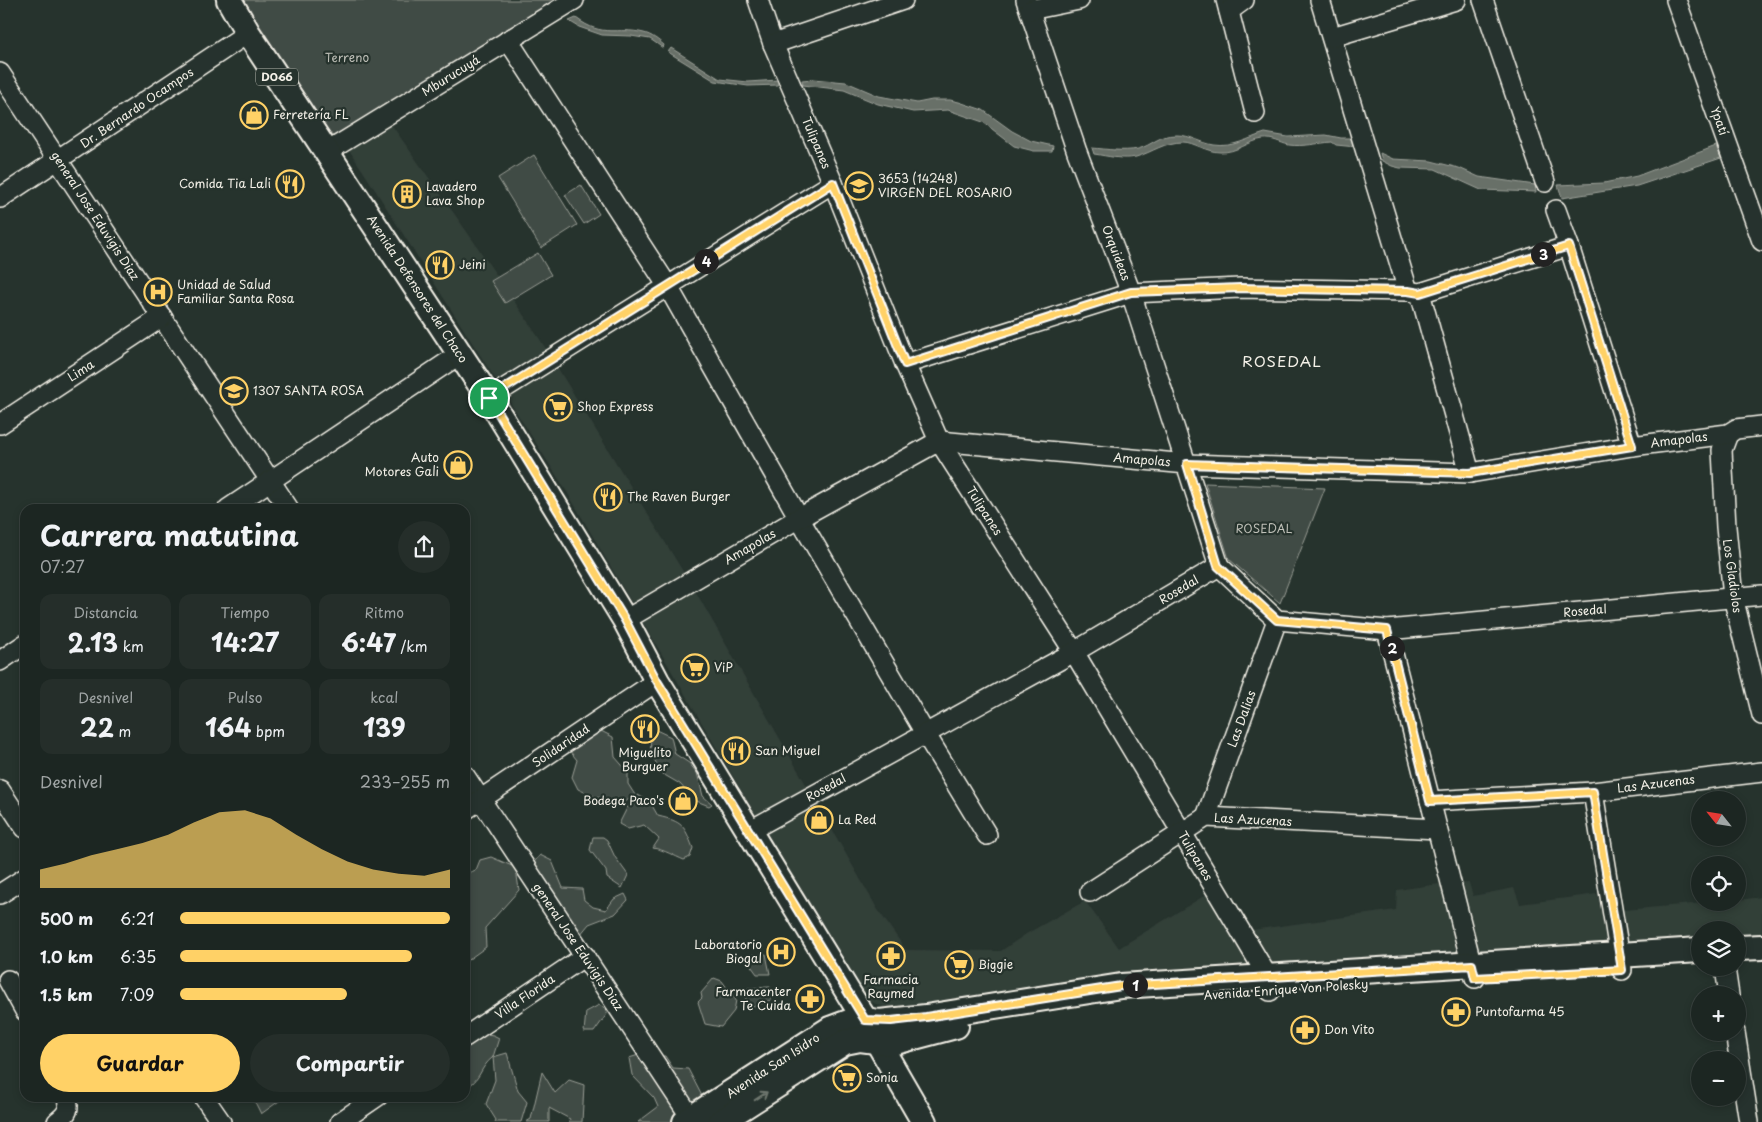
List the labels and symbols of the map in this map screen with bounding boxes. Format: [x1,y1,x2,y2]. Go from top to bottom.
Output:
park label: Terreno [325,48,369,66]
street label: Mburucuyá [418,50,483,100]
street label: Dr. Bernardo Ocampos [76,62,197,152]
road number: D066 [256,68,298,86]
shop icon: Ferretería FL [239,100,269,130]
street label: Ypatí [1706,104,1733,138]
place label: Ferretería FL [273,105,349,123]
street label: Tulipanes [798,114,836,172]
street label: general Jose Eduvigis Diaz [47,147,145,284]
restaurant icon: Comida Tia Lali [275,169,305,199]
place label: 3653 (14248) VIRGEN DEL ROSARIO [878,169,1012,201]
school or university icon: 3653 (14248) VIRGEN DEL ROSARIO [844,171,874,201]
place label: Comida Tia Lali [179,174,271,192]
place label: Lavadero Lava Shop [426,177,485,209]
building icon: Lavadero Lava Shop [392,179,422,209]
street label: Avenida Defensores del Chaco [363,211,473,366]
street label: Orquideas [1098,222,1136,284]
pin: 3 [1530,242,1556,266]
pin: 4 [694,248,718,274]
restaurant icon: Jeini [425,250,455,280]
place label: Jeini [459,255,486,273]
place label: Unidad de Salud Familiar Santa Rosa [177,275,295,307]
hospital icon: Unidad de Salud Familiar Santa Rosa [143,277,173,307]
district label: ROSEDAL [1242,349,1322,372]
street label: Lima [64,355,98,385]
school or university icon: 1307 SANTA ROSA [219,376,249,406]
pin [468,377,510,419]
place label: 1307 SANTA ROSA [253,381,364,399]
supermarket icon: Shop Express [543,392,573,422]
place label: Shop Express [577,397,654,415]
street label: Amapolas [1649,427,1709,451]
place label: Auto Motores Gali [365,448,439,480]
street label: Amapolas [1113,448,1172,471]
shop icon: Auto Motores Gali [443,450,473,480]
restaurant icon: The Raven Burger [593,482,623,512]
street label: Tulipanes [962,482,1008,539]
place label: The Raven Burger [627,487,731,505]
park label: ROSEDAL [1236,519,1292,537]
street label: Amapolas [720,524,779,568]
street label: Los Gladiolos [1719,538,1747,614]
street label: Rosedal [1155,570,1202,608]
street label: Rosedal [1562,599,1607,621]
pin: 2 [1380,636,1404,660]
supermarket icon: ViP [680,653,710,683]
place label: ViP [714,658,733,676]
street label: Las Dalias [1222,687,1260,750]
restaurant icon: Miguelito Burguer [630,714,660,744]
street label: Solidaridad [528,719,593,771]
restaurant icon: San Miguel [721,736,751,766]
place label: San Miguel [755,741,820,759]
place label: Miguelito Burguer [619,743,672,775]
street label: Rosedal [802,769,849,806]
street label: Las Azucenas [1616,769,1696,797]
shop icon: Bodega Paco's [668,786,698,816]
place label: Bodega Paco's [583,791,665,809]
north arrow [1691,791,1746,846]
shop icon: La Red [804,805,834,835]
street label: Las Azucenas [1214,808,1293,830]
place label: La Red [838,810,877,828]
street label: Tulipanes [1174,827,1218,884]
street label: general Jose Eduvigis Diaz [529,879,629,1014]
place label: Laboratorio Biogal [694,935,762,967]
hospital icon: Laboratorio Biogal [766,937,796,967]
pharmacy icon: Farmacia Raymed [876,941,906,971]
supermarket icon: Biggie [944,950,974,980]
place label: Biggie [978,955,1013,973]
street label: Villa Florida [491,969,558,1023]
place label: Farmacia Raymed [863,970,919,1002]
pin: 1 [1122,972,1148,998]
street label: Avenida Enrique Von Polesky [1203,974,1369,1004]
place label: Farmacenter Te Cuida [715,982,791,1014]
pharmacy icon: Farmacenter Te Cuida [795,984,825,1014]
pharmacy icon: Puntofarma 45 [1441,997,1471,1027]
place label: Puntofarma 45 [1475,1002,1565,1020]
pharmacy icon: Don Vito [1290,1015,1320,1045]
place label: Don Vito [1324,1020,1375,1038]
street label: Avenida San Isidro [722,1028,823,1102]
supermarket icon: Sonia [832,1063,862,1093]
place label: Sonia [866,1068,899,1086]
one-way arrow [753,1090,767,1100]

